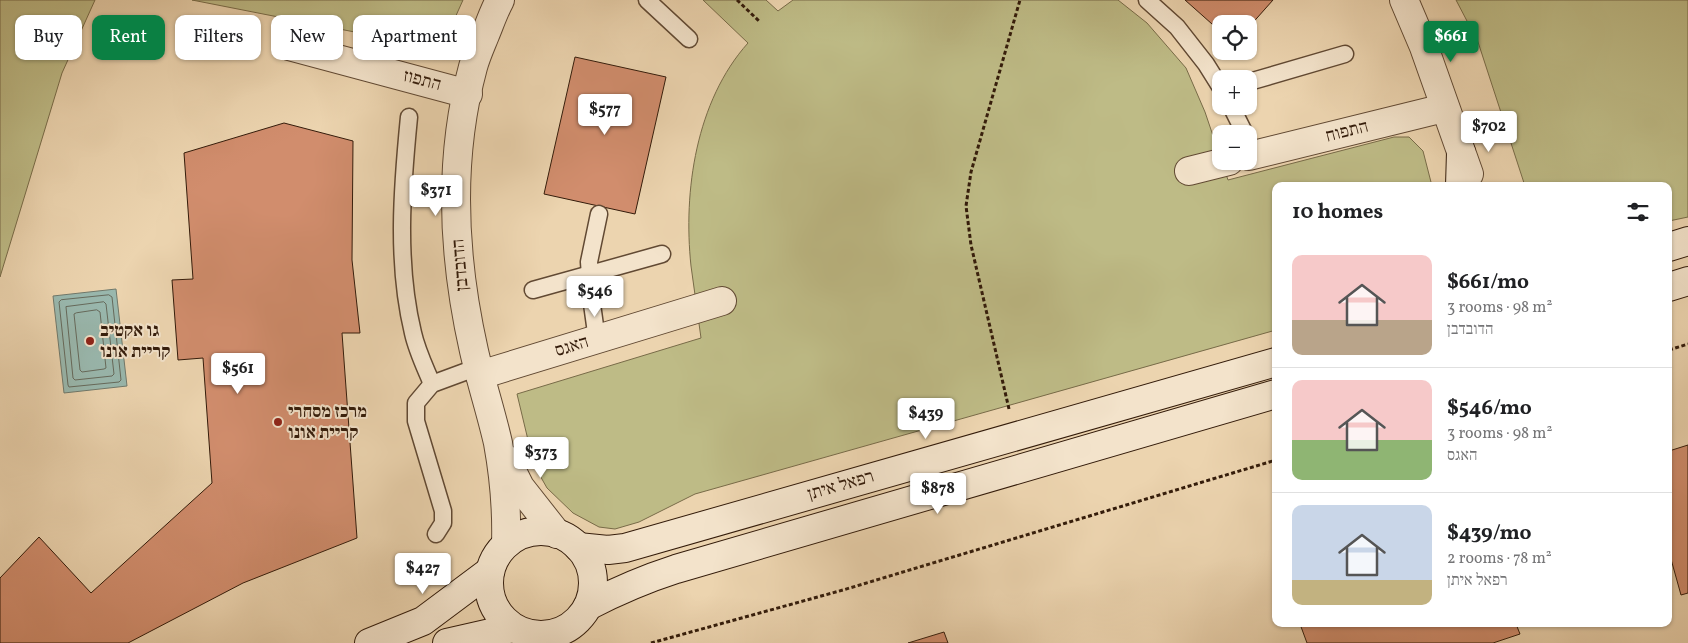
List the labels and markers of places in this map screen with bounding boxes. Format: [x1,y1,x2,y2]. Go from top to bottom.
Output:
pin: $661 [1421,20,1481,63]
pin: $577 [575,94,635,136]
pin: $702 [1459,110,1519,153]
pin: $371 [406,174,466,217]
pin: $546 [565,276,625,318]
place label: גו אקטיב קריית אונו [100,319,170,365]
marker: גו אקטיב קריית אונו [84,335,96,347]
pin: $561 [208,352,268,395]
pin: $439 [896,398,956,440]
place label: מרכז מסחרי קריית אונו [288,400,367,446]
marker: מרכז מסחרי קריית אונו [272,416,284,428]
pin: $373 [511,436,571,479]
pin: $878 [908,472,968,515]
pin: $427 [393,552,453,595]

